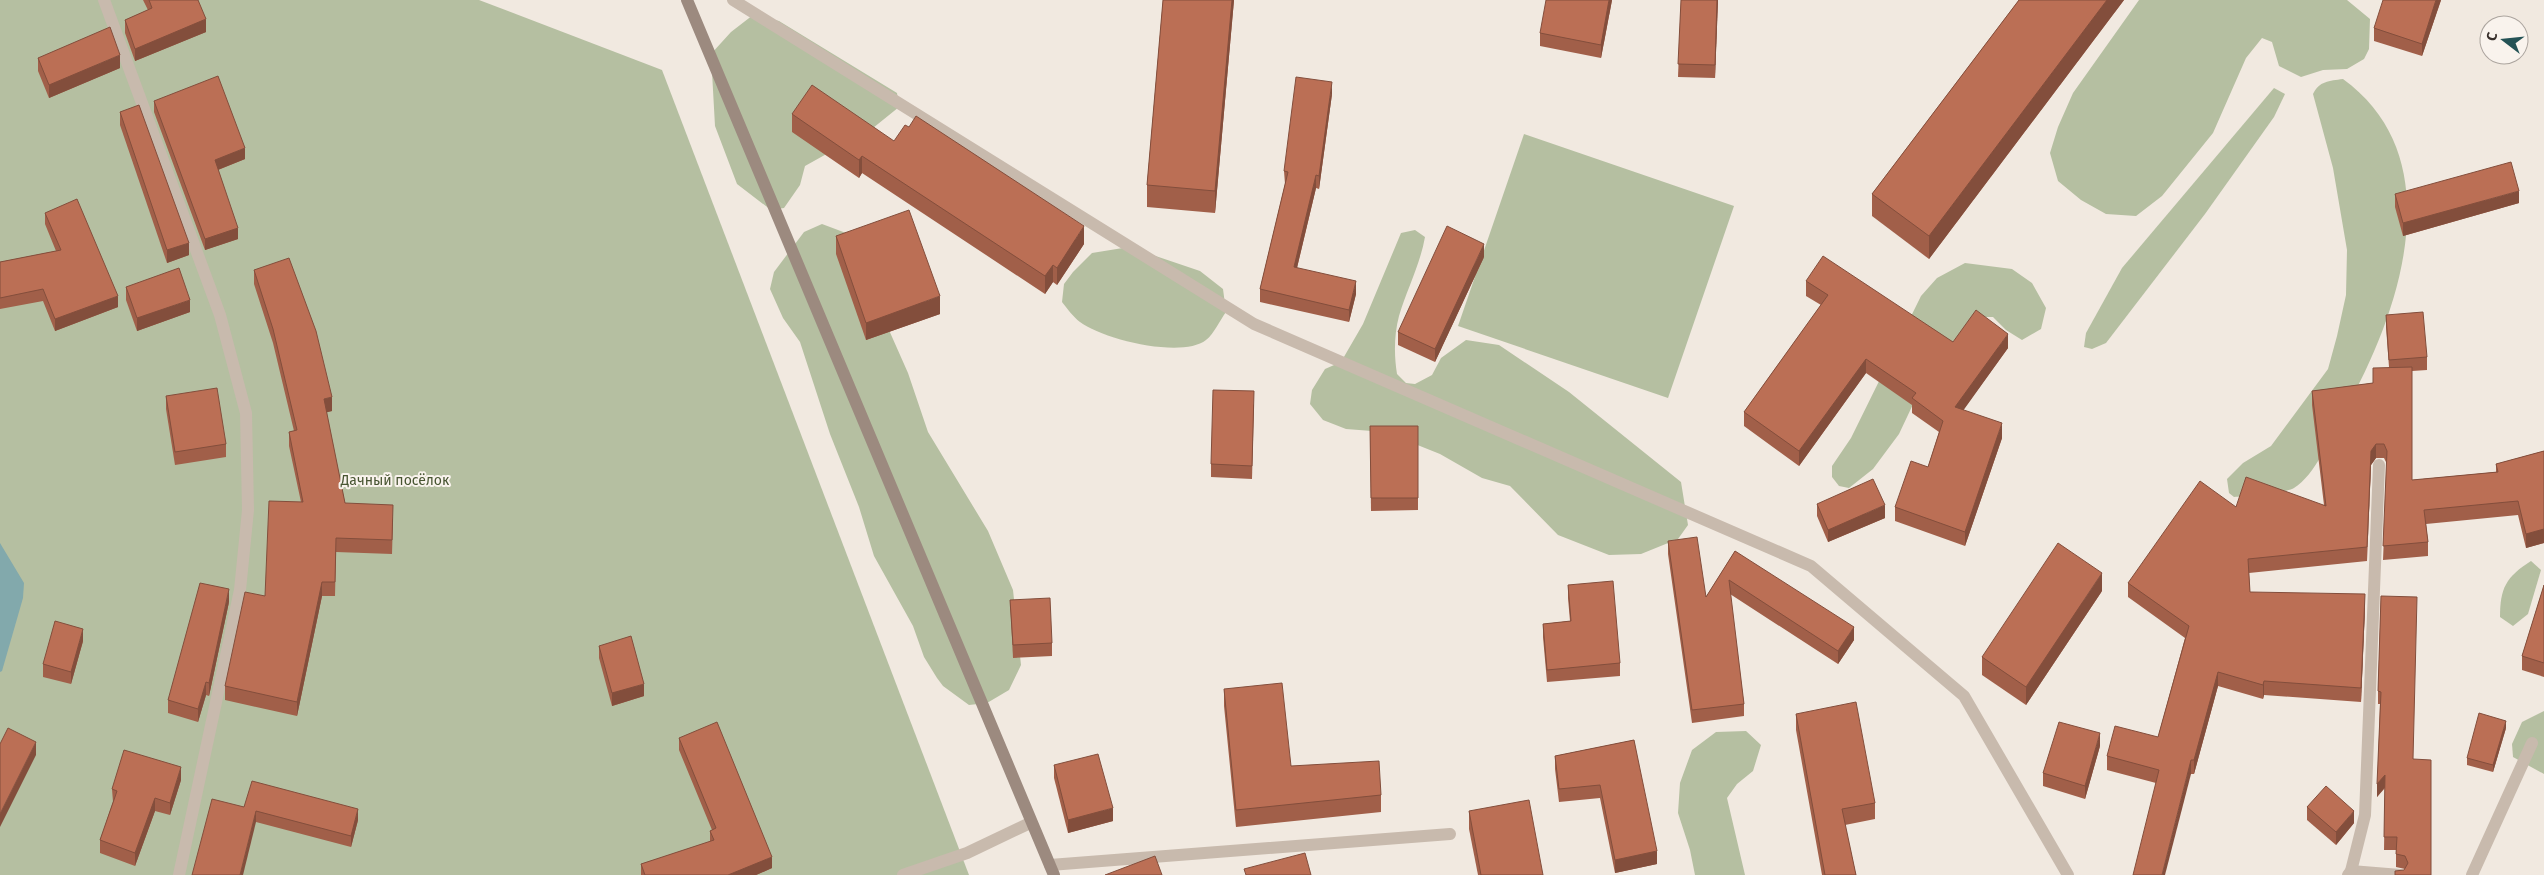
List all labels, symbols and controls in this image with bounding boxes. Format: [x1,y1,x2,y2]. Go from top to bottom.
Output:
north arrow [2479,15,2529,65]
text: С [2483,30,2501,43]
park label: Дачный посёлок [340,472,450,489]

